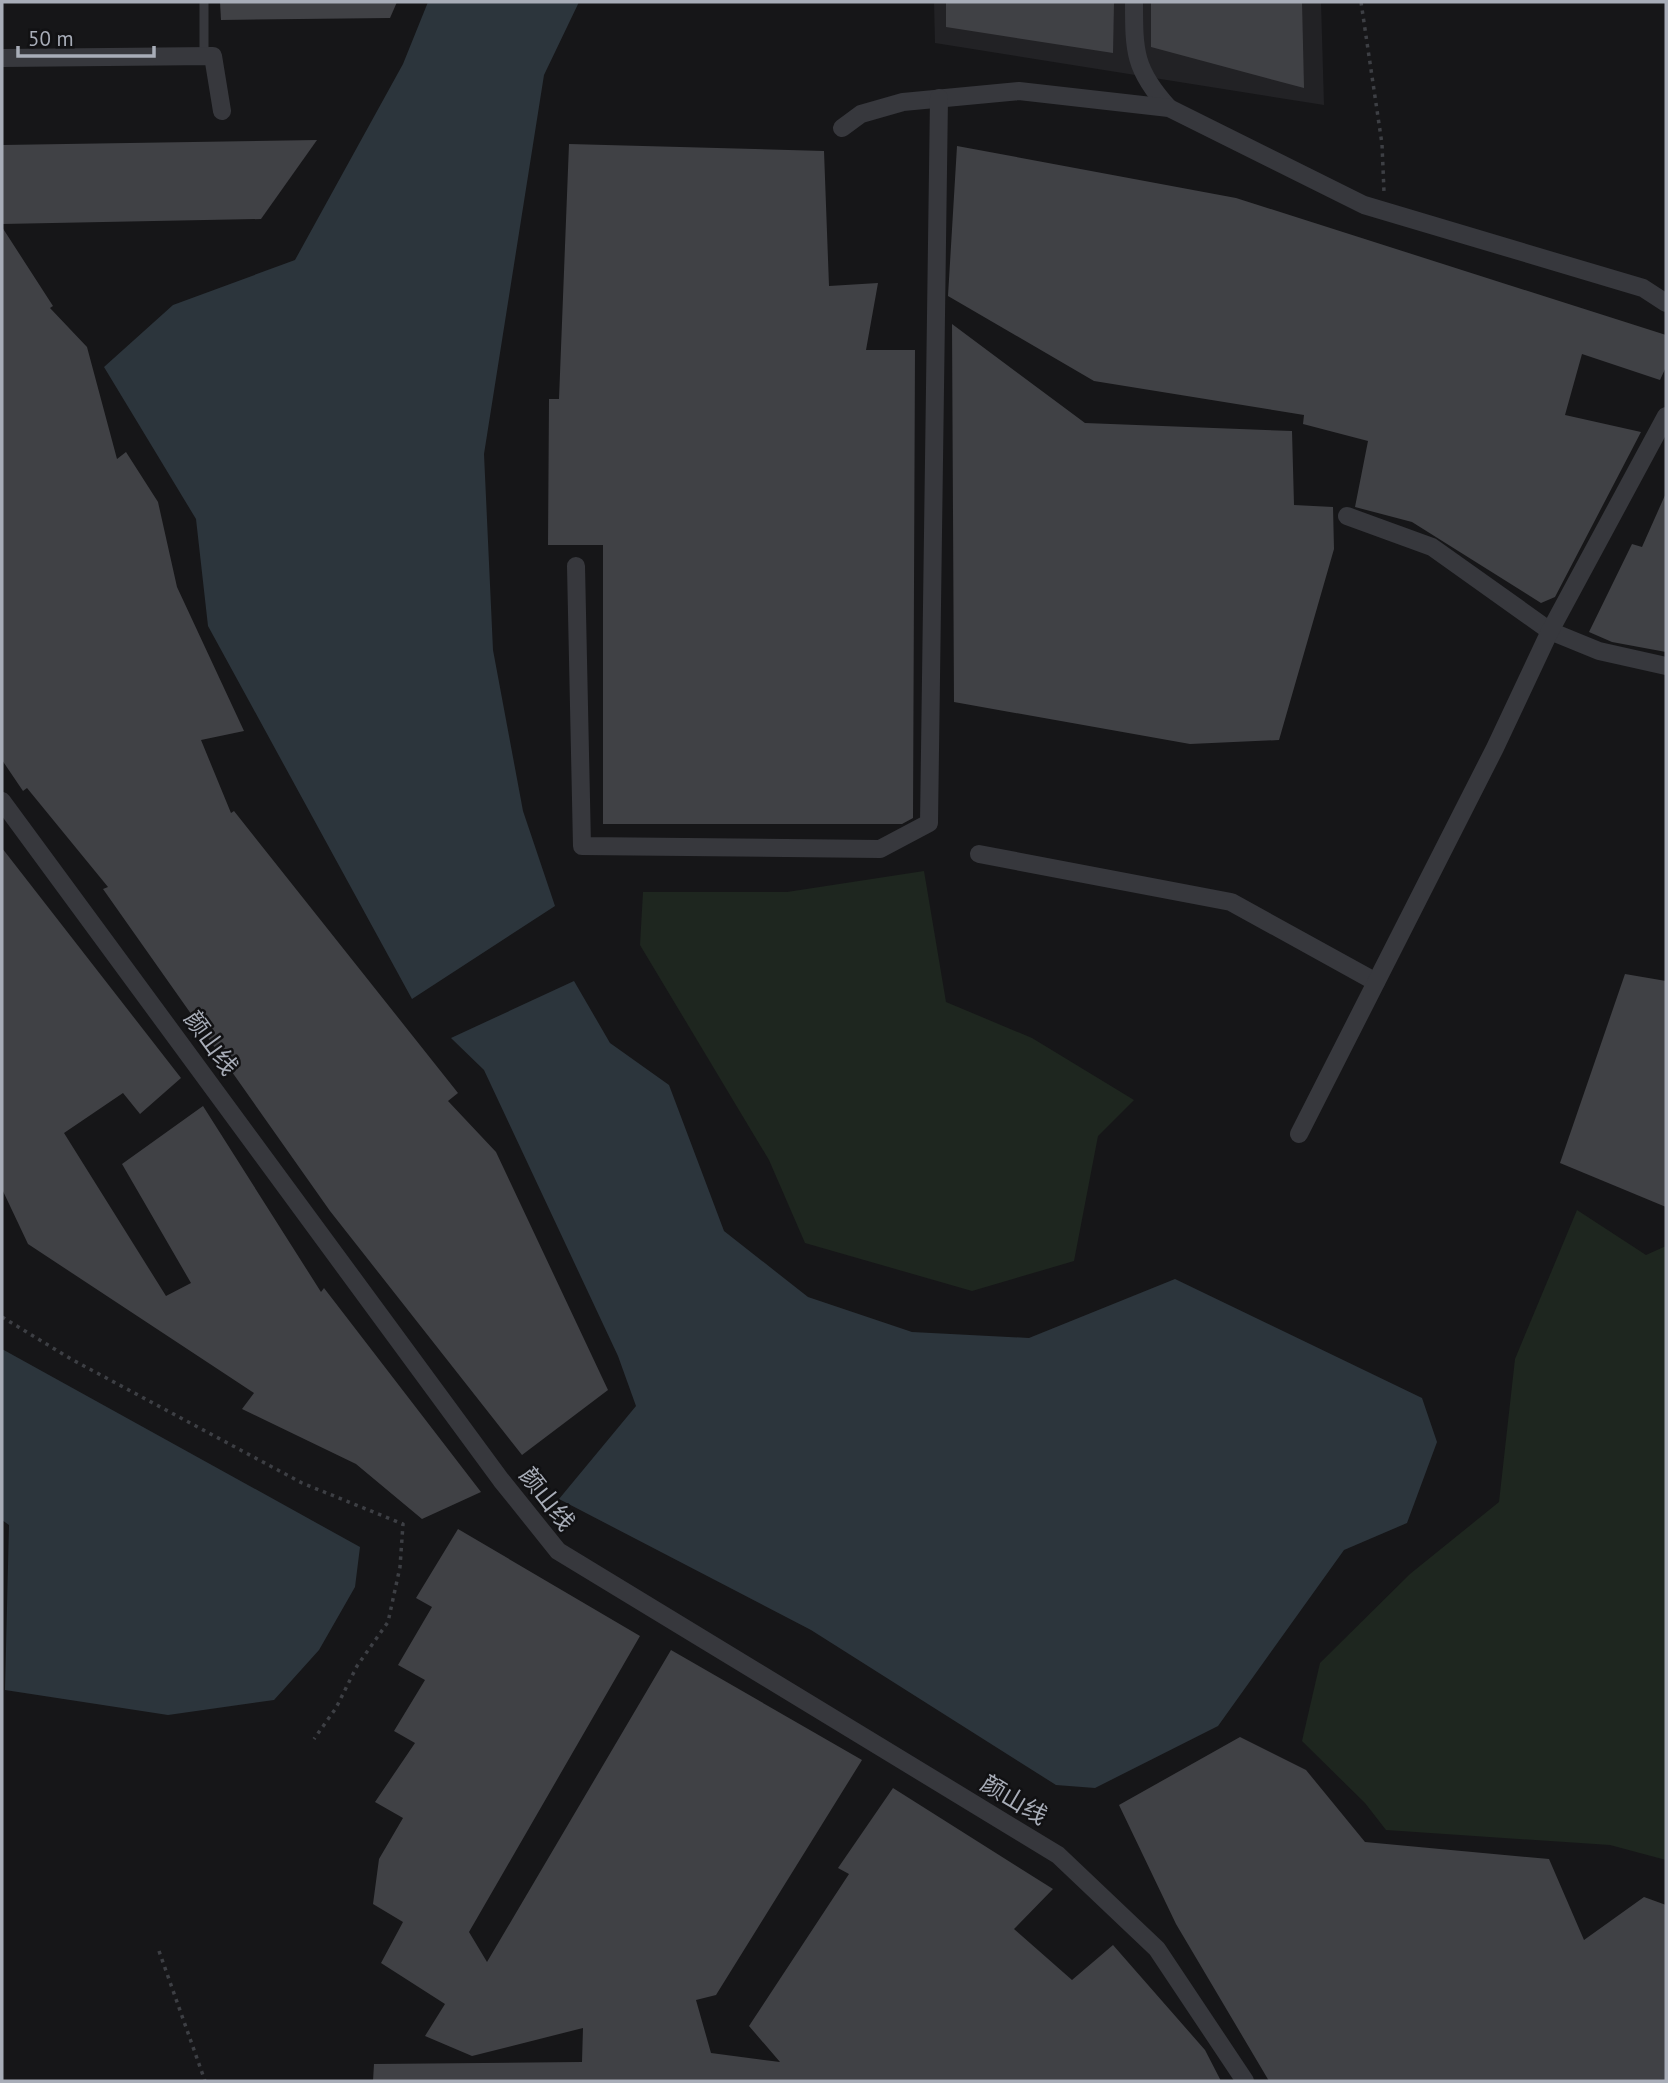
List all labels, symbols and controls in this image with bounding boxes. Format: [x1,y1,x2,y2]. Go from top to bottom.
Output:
scale bar [18,14,154,58]
text: 50 m [28,25,74,52]
street label: 颜山线 [178,1004,245,1081]
street label: 颜山线 [513,1461,582,1537]
street label: 颜山线 [975,1768,1053,1831]

